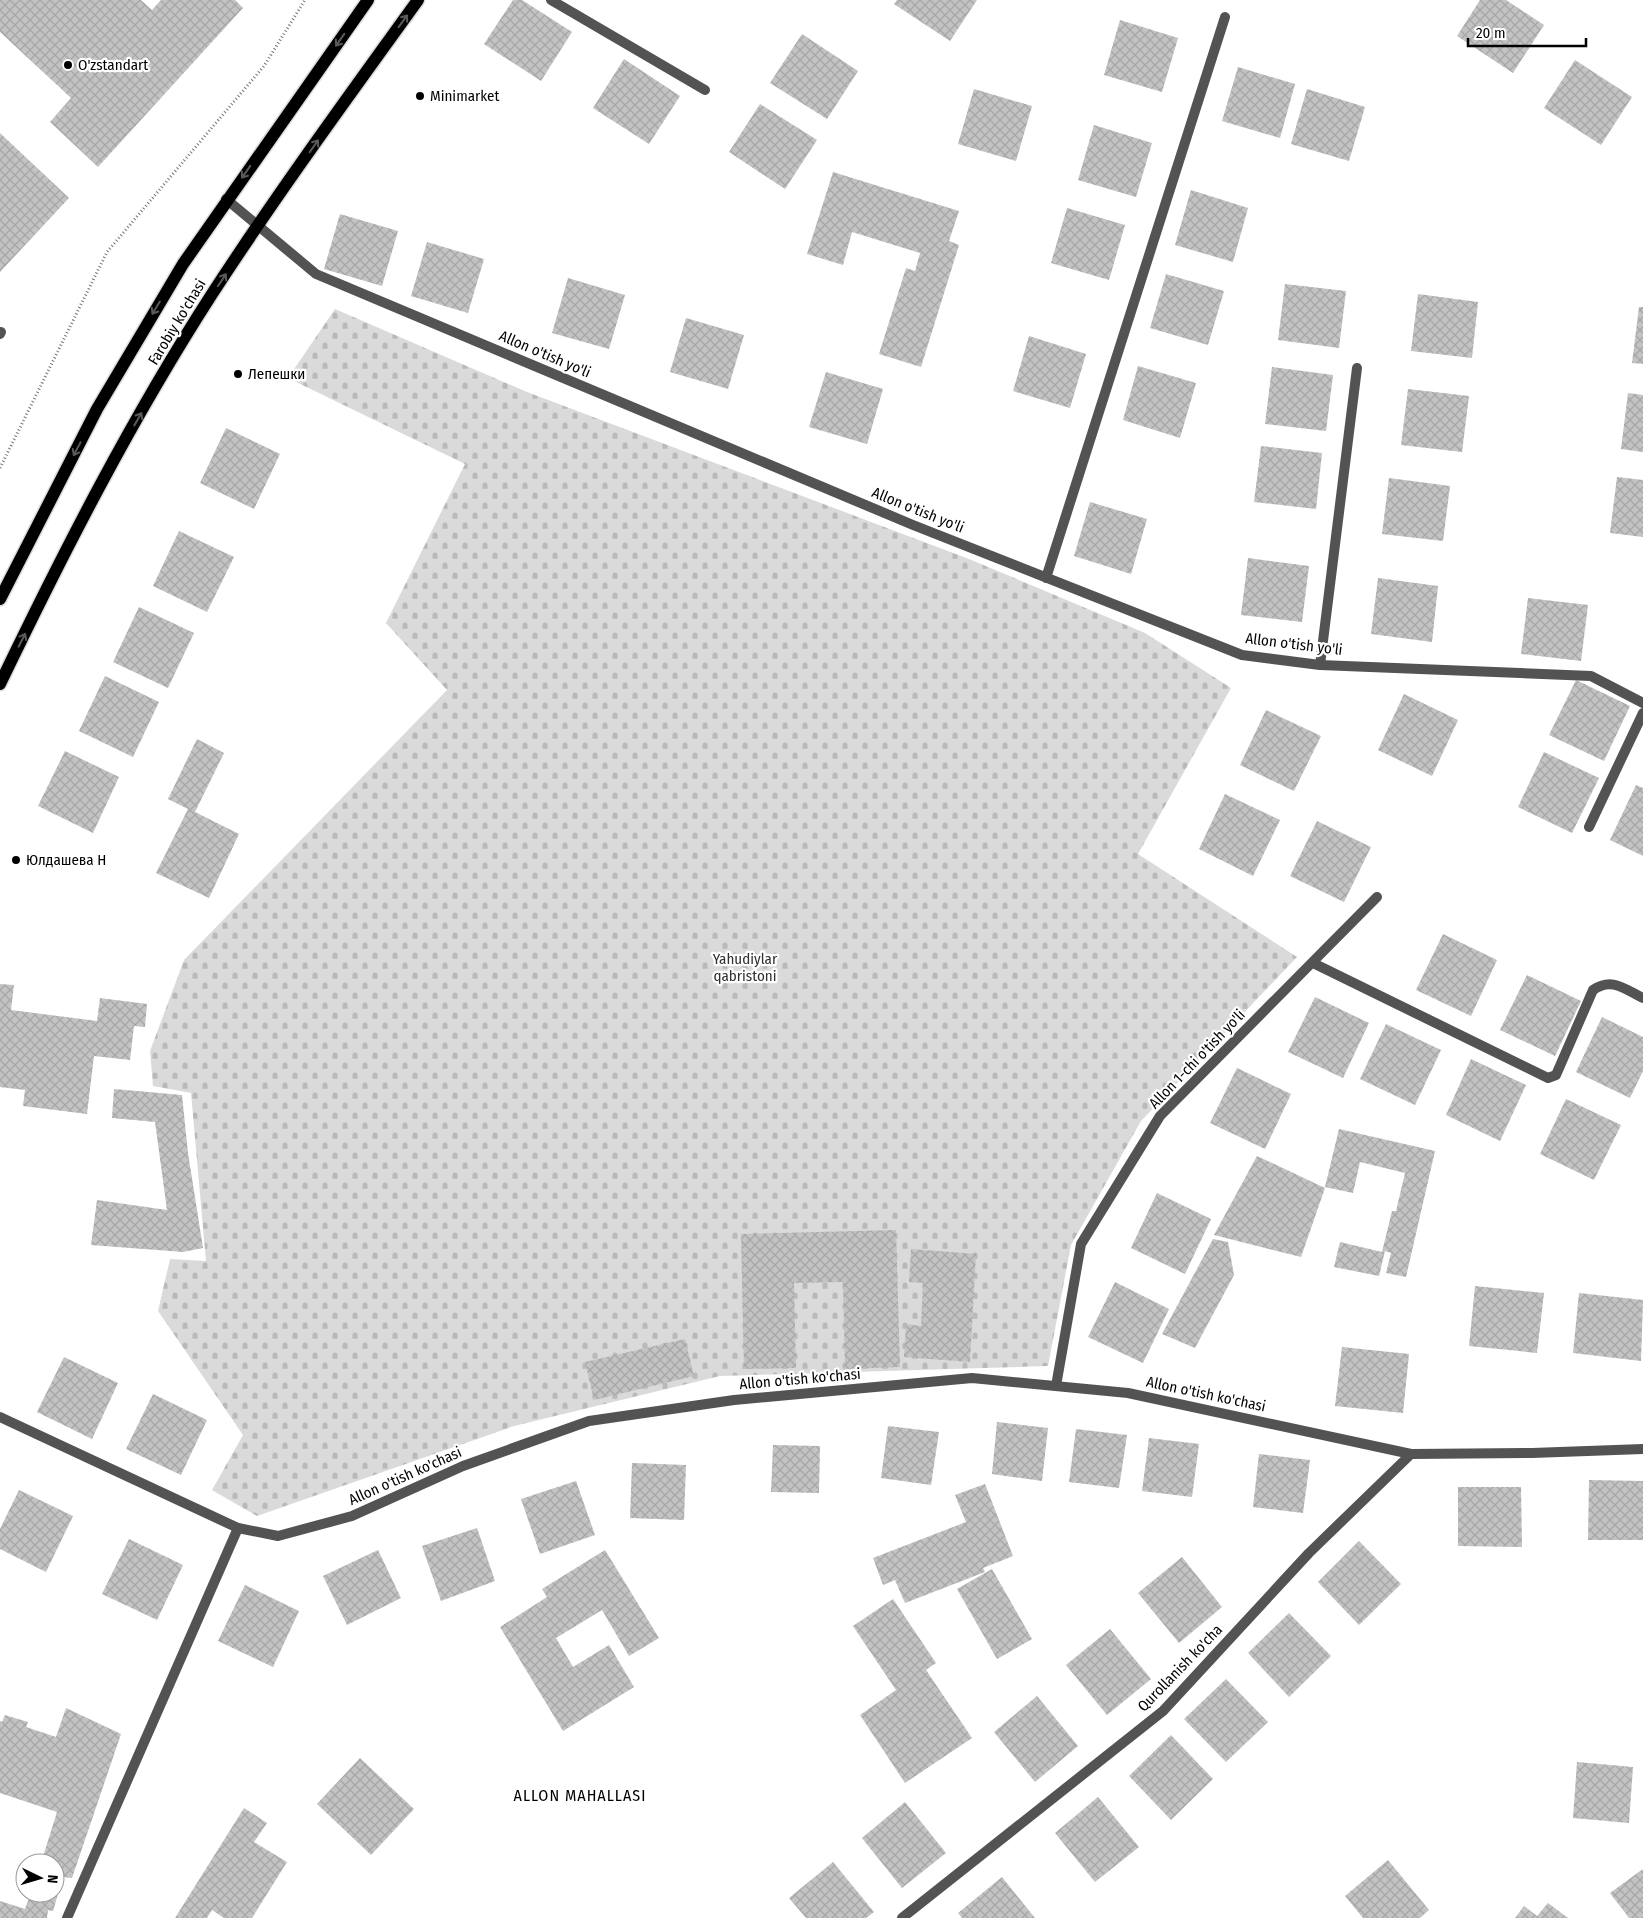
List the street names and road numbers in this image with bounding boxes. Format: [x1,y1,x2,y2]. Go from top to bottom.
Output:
street label: Farobiy ko'chasi [144,276,210,368]
street label: Allon o'tish yo'li [497,327,593,381]
street label: Allon o'tish yo'li [869,483,967,537]
street label: Allon o'tish yo'li [1244,629,1344,659]
street label: Allon 1-chi o'tish yo'li [1145,1006,1249,1112]
street label: Allon o'tish ko'chasi [739,1365,861,1393]
street label: Allon o'tish ko'chasi [1145,1373,1267,1415]
street label: Allon o'tish ko'chasi [346,1443,464,1509]
street label: Qurollanish ko'cha [1134,1621,1226,1715]

